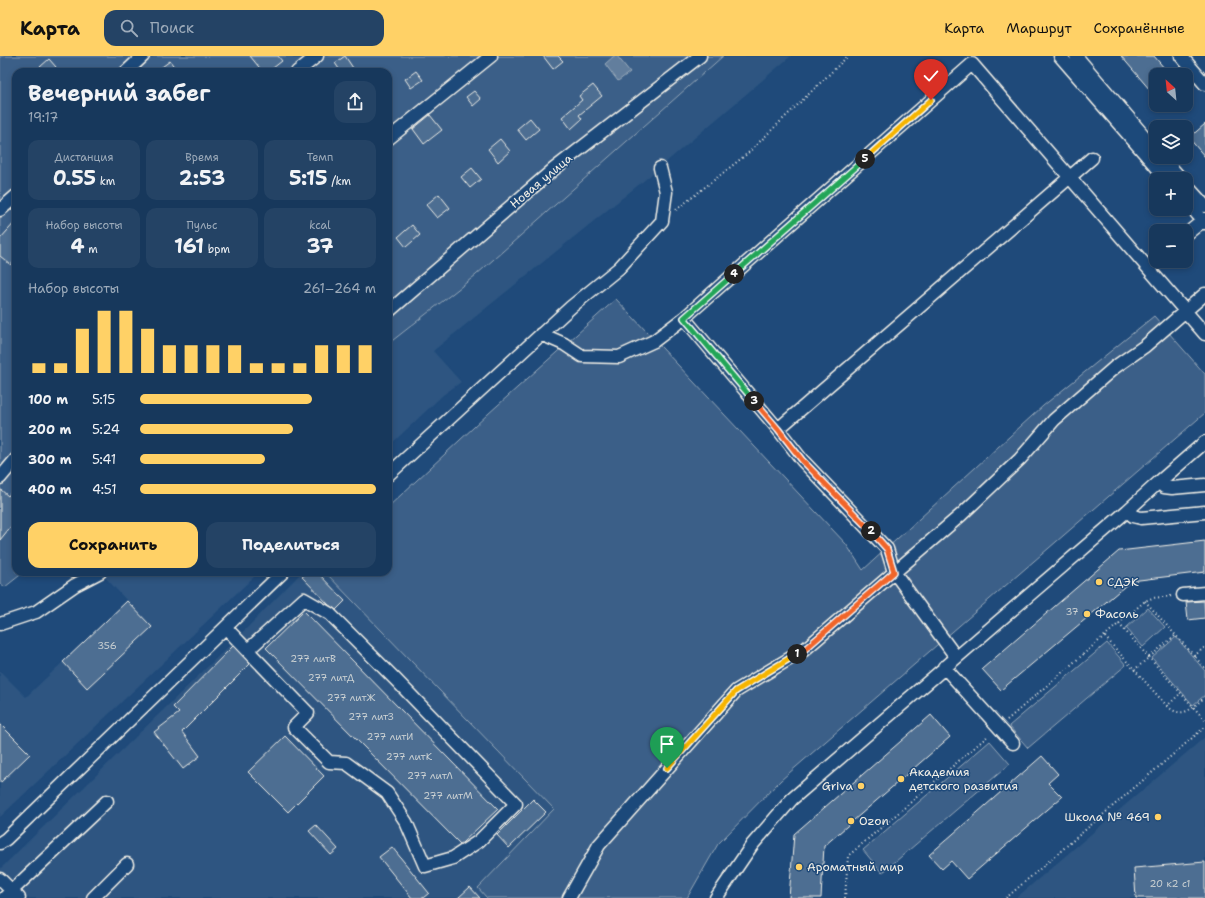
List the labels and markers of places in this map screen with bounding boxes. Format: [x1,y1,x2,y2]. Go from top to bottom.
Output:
pin [914,59,948,100]
pin: 5 [855,149,875,169]
pin: 4 [724,264,744,284]
pin: 3 [744,391,764,411]
pin: 2 [861,521,881,541]
place label: СДЭК [1107,574,1139,590]
marker: СДЭК [1094,577,1104,587]
place label: Фасоль [1095,606,1139,622]
marker: Фасоль [1082,609,1092,619]
pin: 1 [787,644,807,664]
pin [650,727,684,768]
place label: Академия детского развития [909,764,1018,794]
marker: Академия детского развития [896,774,906,784]
place label: Griva [822,778,854,794]
marker: Griva [856,781,866,791]
place label: Школа № 469 [1064,809,1150,825]
marker: Школа № 469 [1153,812,1163,822]
place label: Ozon [859,813,889,829]
marker: Ozon [846,816,856,826]
place label: Ароматный мир [807,859,904,875]
marker: Ароматный мир [794,862,804,872]

